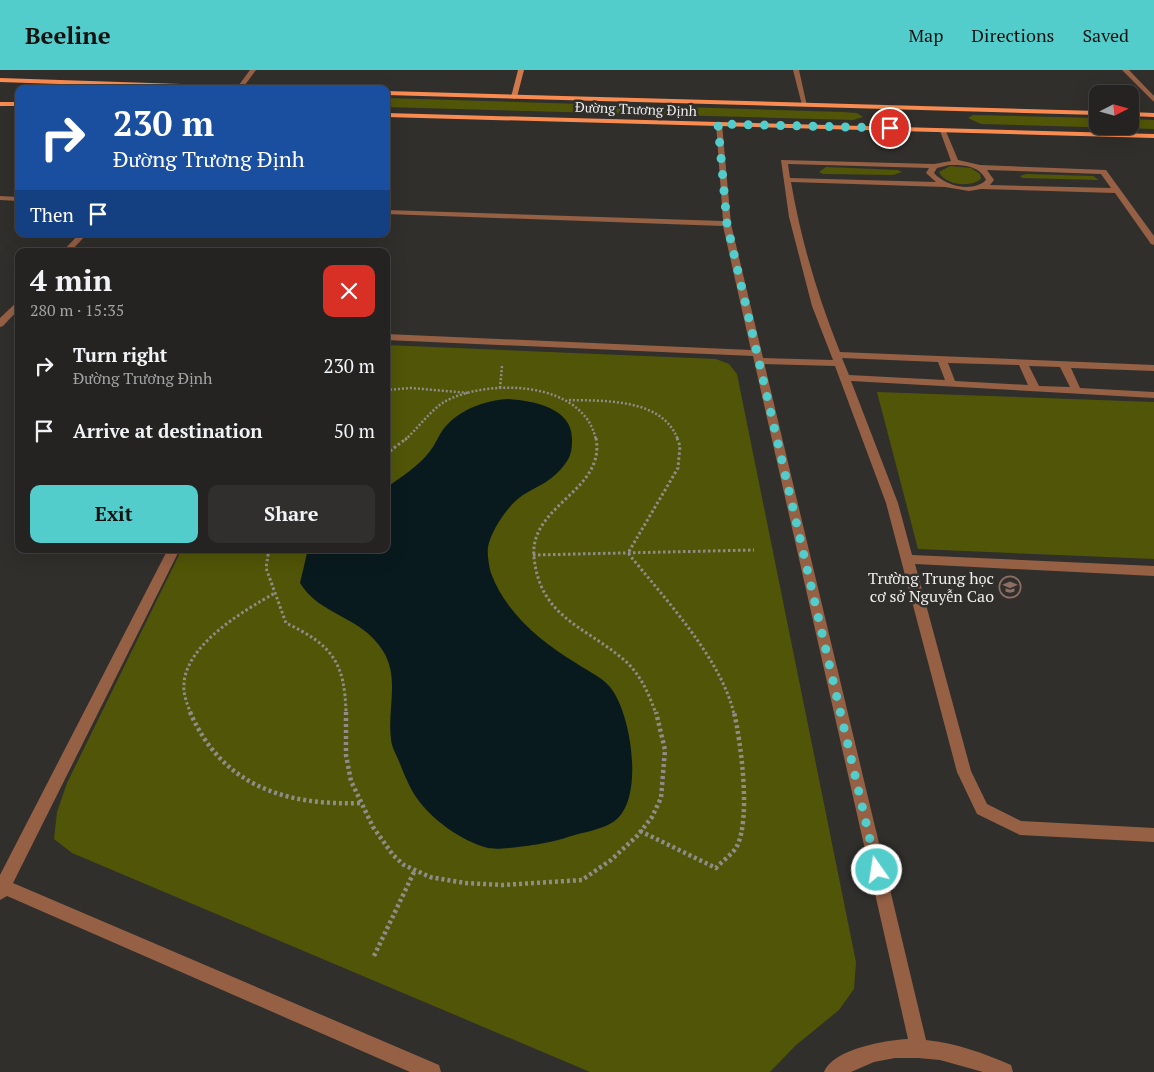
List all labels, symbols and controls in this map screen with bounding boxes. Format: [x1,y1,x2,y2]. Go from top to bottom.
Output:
text: Beeline [25,19,111,51]
text: Map [908,23,943,47]
text: Directions [971,23,1054,47]
text: Saved [1082,23,1129,47]
north arrow [1089,85,1139,135]
map controls [1089,85,1139,135]
street label: Đường Trương Định [575,97,697,120]
text: 230 m [113,100,214,146]
icon: right [30,105,95,170]
pin [869,107,911,149]
icon: arrive [876,114,904,142]
text: Đường Trương Định [113,144,305,173]
icon: arrive [84,200,112,228]
text: Then [30,202,74,227]
text: 4 min [30,260,112,300]
button: close [323,265,375,317]
text: 280 m · 15:35 [30,299,124,321]
text: Turn right [73,342,167,367]
icon: right [30,352,58,380]
text: 230 m [324,353,375,378]
text: Đường Trương Định [73,367,212,389]
icon: arrive [30,417,58,445]
text: Arrive at destination [73,418,262,443]
text: 50 m [334,418,375,443]
button: Exit [30,485,198,543]
button: Share [208,485,375,543]
place label: Trường Trung học cơ sở Nguyễn Cao [868,567,994,607]
school or university icon: Trường Trung học cơ sở Nguyễn Cao [998,575,1022,599]
position arrow [850,843,902,895]

